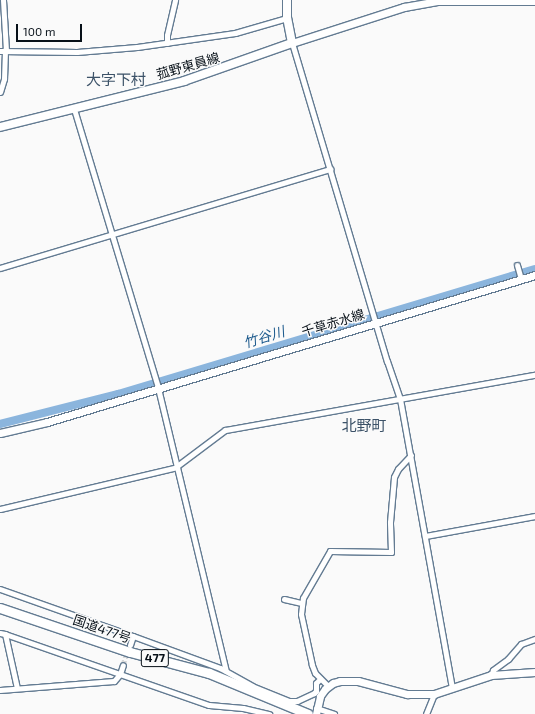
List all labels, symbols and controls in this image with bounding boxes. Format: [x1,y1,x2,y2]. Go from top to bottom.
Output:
scale bar [18,16,84,42]
text: 100 m [23,24,55,38]
street label: 菰野東員線 [155,50,221,82]
district label: 大字下村 [86,71,146,89]
street label: 千草赤水線 [300,306,366,340]
water label: 竹谷川 [241,323,287,351]
district label: 北野町 [342,417,386,435]
street label: 国道477号 [71,612,133,646]
road number: 477 [140,648,170,668]

